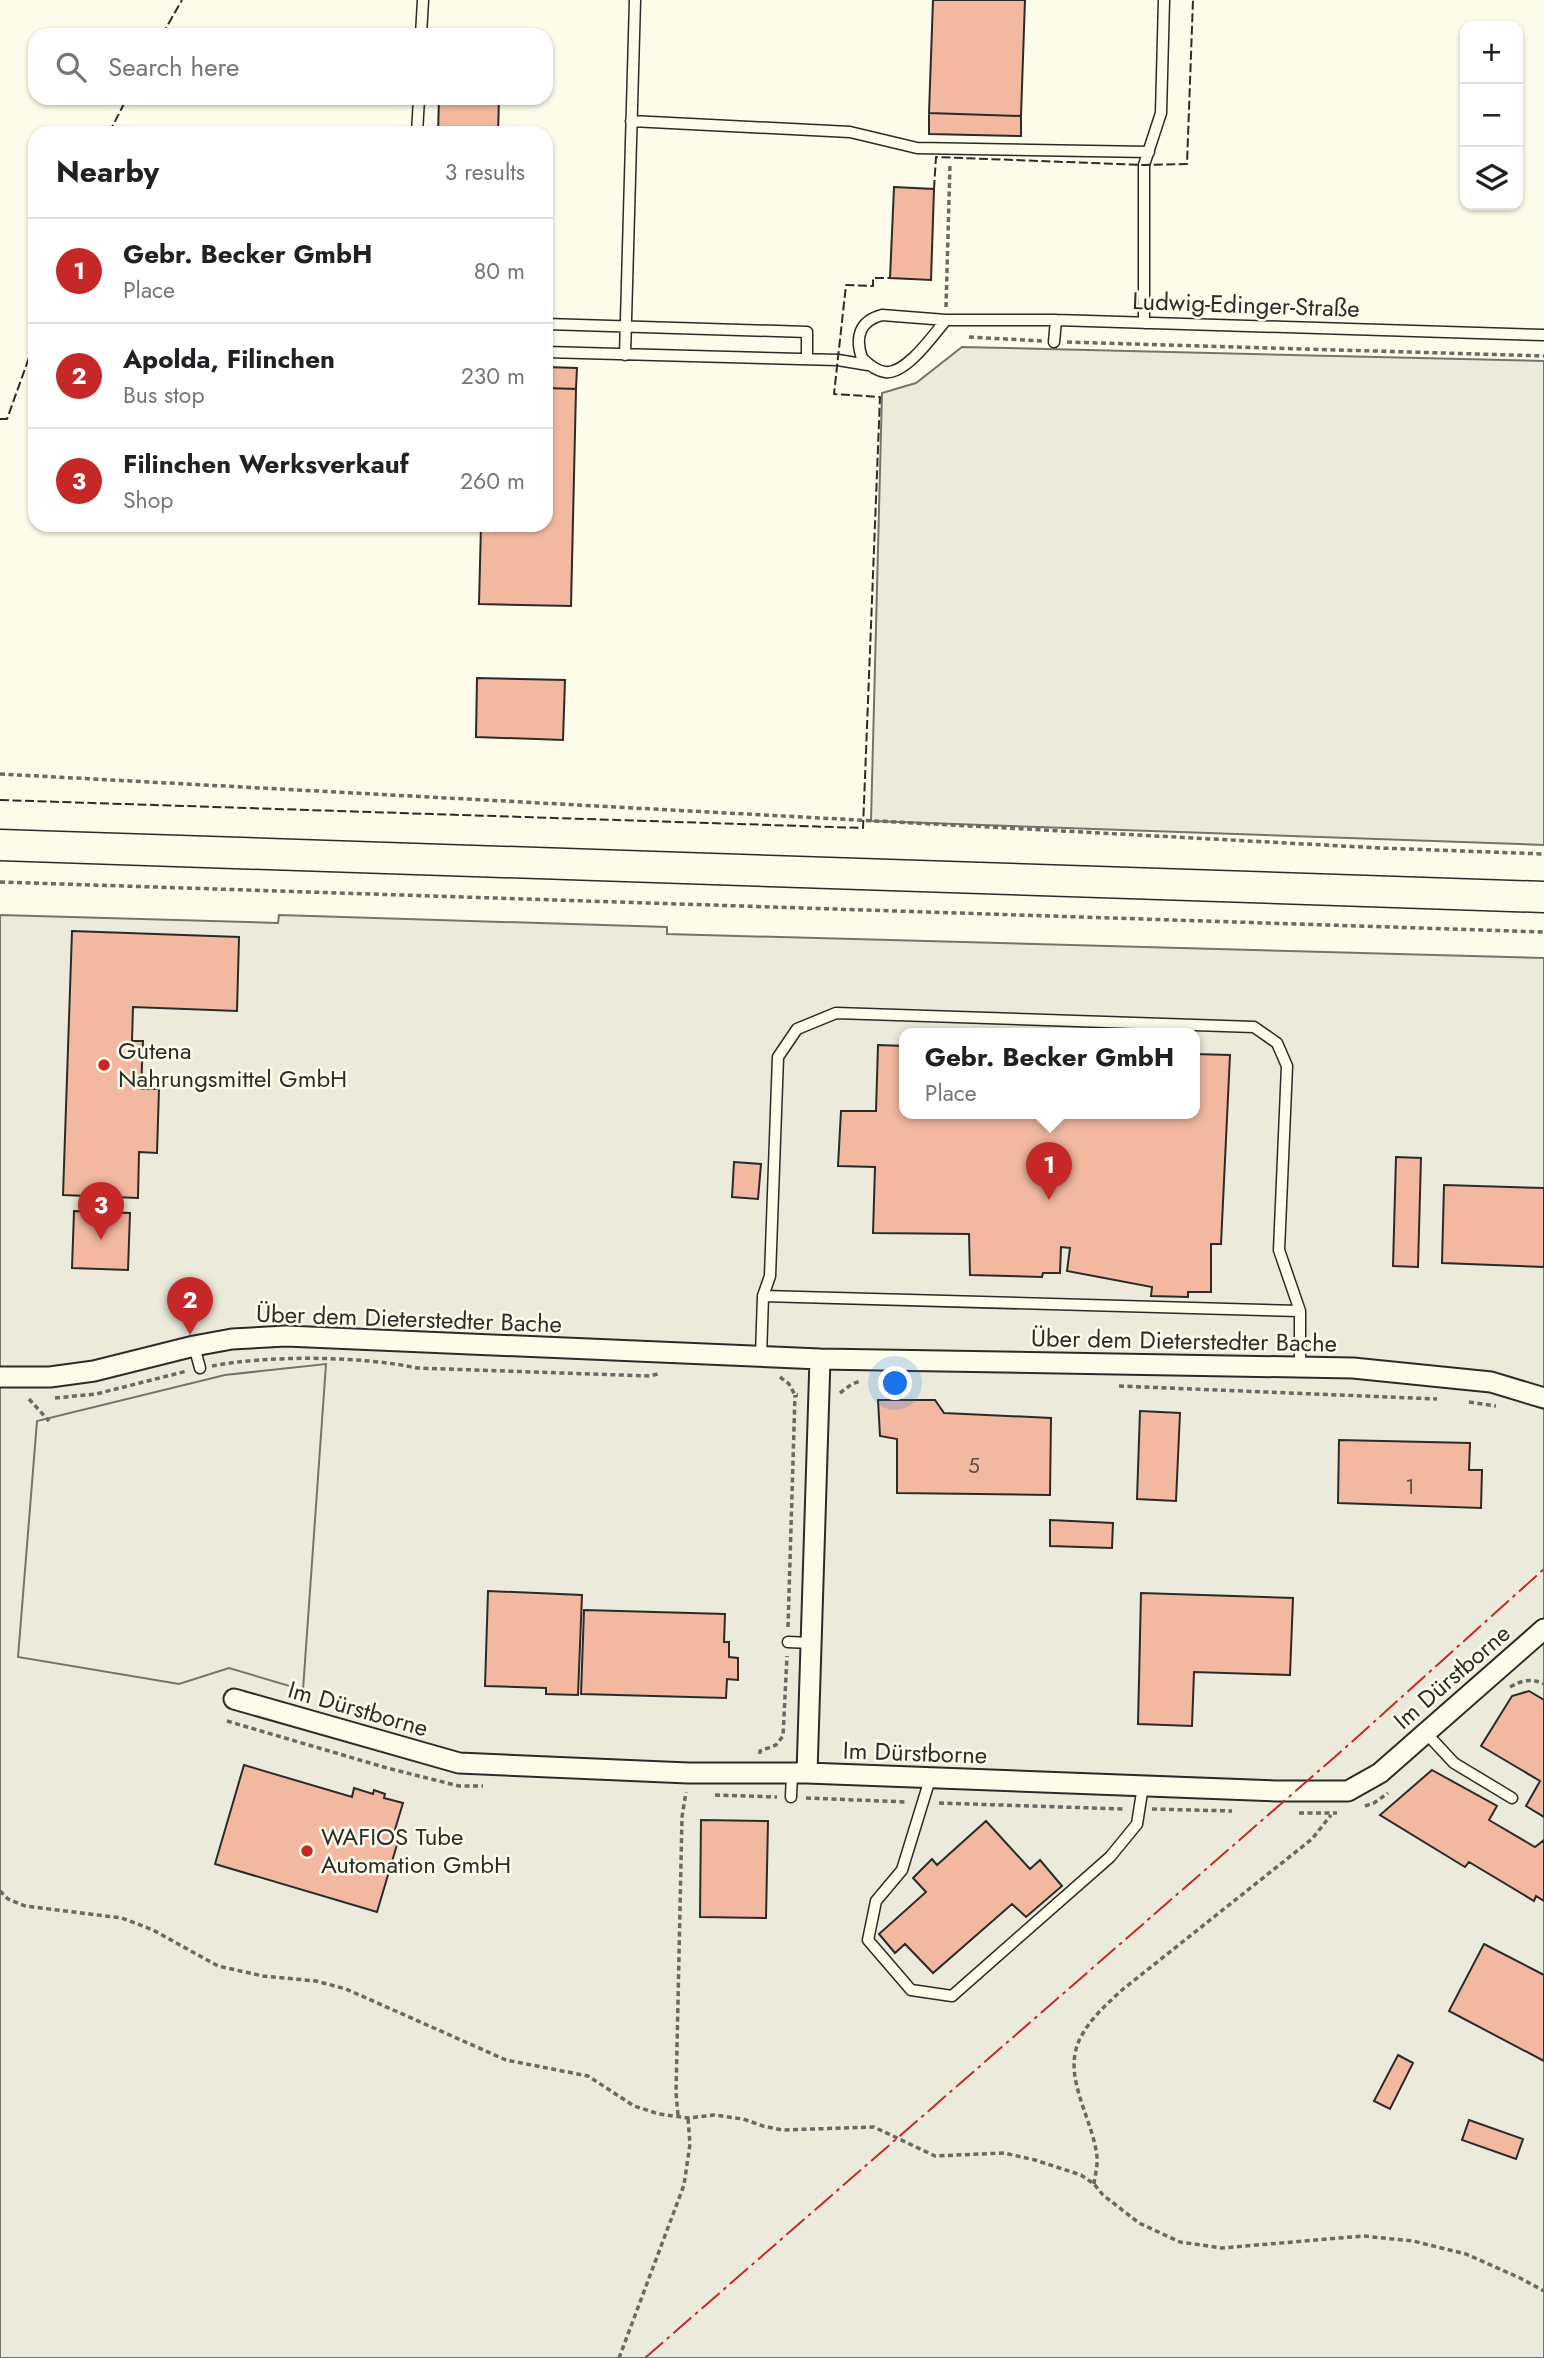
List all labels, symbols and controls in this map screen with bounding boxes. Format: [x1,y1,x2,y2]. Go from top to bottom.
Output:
map controls [1460,21,1523,210]
button: + [1460,21,1523,84]
search box [28,28,553,105]
icon: search [52,48,90,86]
text: Search here [108,48,240,86]
button: − [1460,84,1523,147]
button: layers [1460,147,1523,210]
text: Nearby [56,150,159,193]
text: 3 results [445,155,525,189]
text: Gebr. Becker GmbH [123,235,372,273]
text: 1 [73,254,85,288]
text: 80 m [474,254,525,288]
text: Place [123,273,175,307]
street label: Ludwig-Edinger-Straße [1132,283,1360,326]
text: Apolda, Filinchen [123,340,335,378]
text: 2 [71,359,87,393]
text: 230 m [461,359,525,393]
text: Bus stop [123,378,205,412]
text: Filinchen Werksverkauf [123,445,409,483]
text: 3 [72,464,86,498]
text: 260 m [460,464,525,498]
text: Shop [123,483,173,517]
popup [899,1028,1200,1119]
place label: Gutena Nahrungsmittel GmbH [118,1033,347,1096]
text: Gebr. Becker GmbH [925,1038,1174,1076]
marker: Gutena Nahrungsmittel GmbH [96,1057,112,1073]
text: Place [925,1076,977,1110]
pin: 1 [1026,1142,1072,1200]
pin: 3 [78,1182,124,1240]
pin: 2 [167,1277,213,1335]
street label: Über dem Dieterstedter Bache [255,1296,563,1341]
street label: Über dem Dieterstedter Bache [1031,1320,1337,1361]
your location [878,1366,912,1400]
house number: 5 [968,1451,980,1481]
house number: 1 [1405,1472,1415,1502]
street label: Im Dürstborne [1386,1616,1518,1737]
street label: Im Dürstborne [284,1672,432,1745]
street label: Im Dürstborne [842,1732,988,1773]
place label: WAFIOS Tube Automation GmbH [321,1819,511,1882]
marker: WAFIOS Tube Automation GmbH [299,1843,315,1859]

